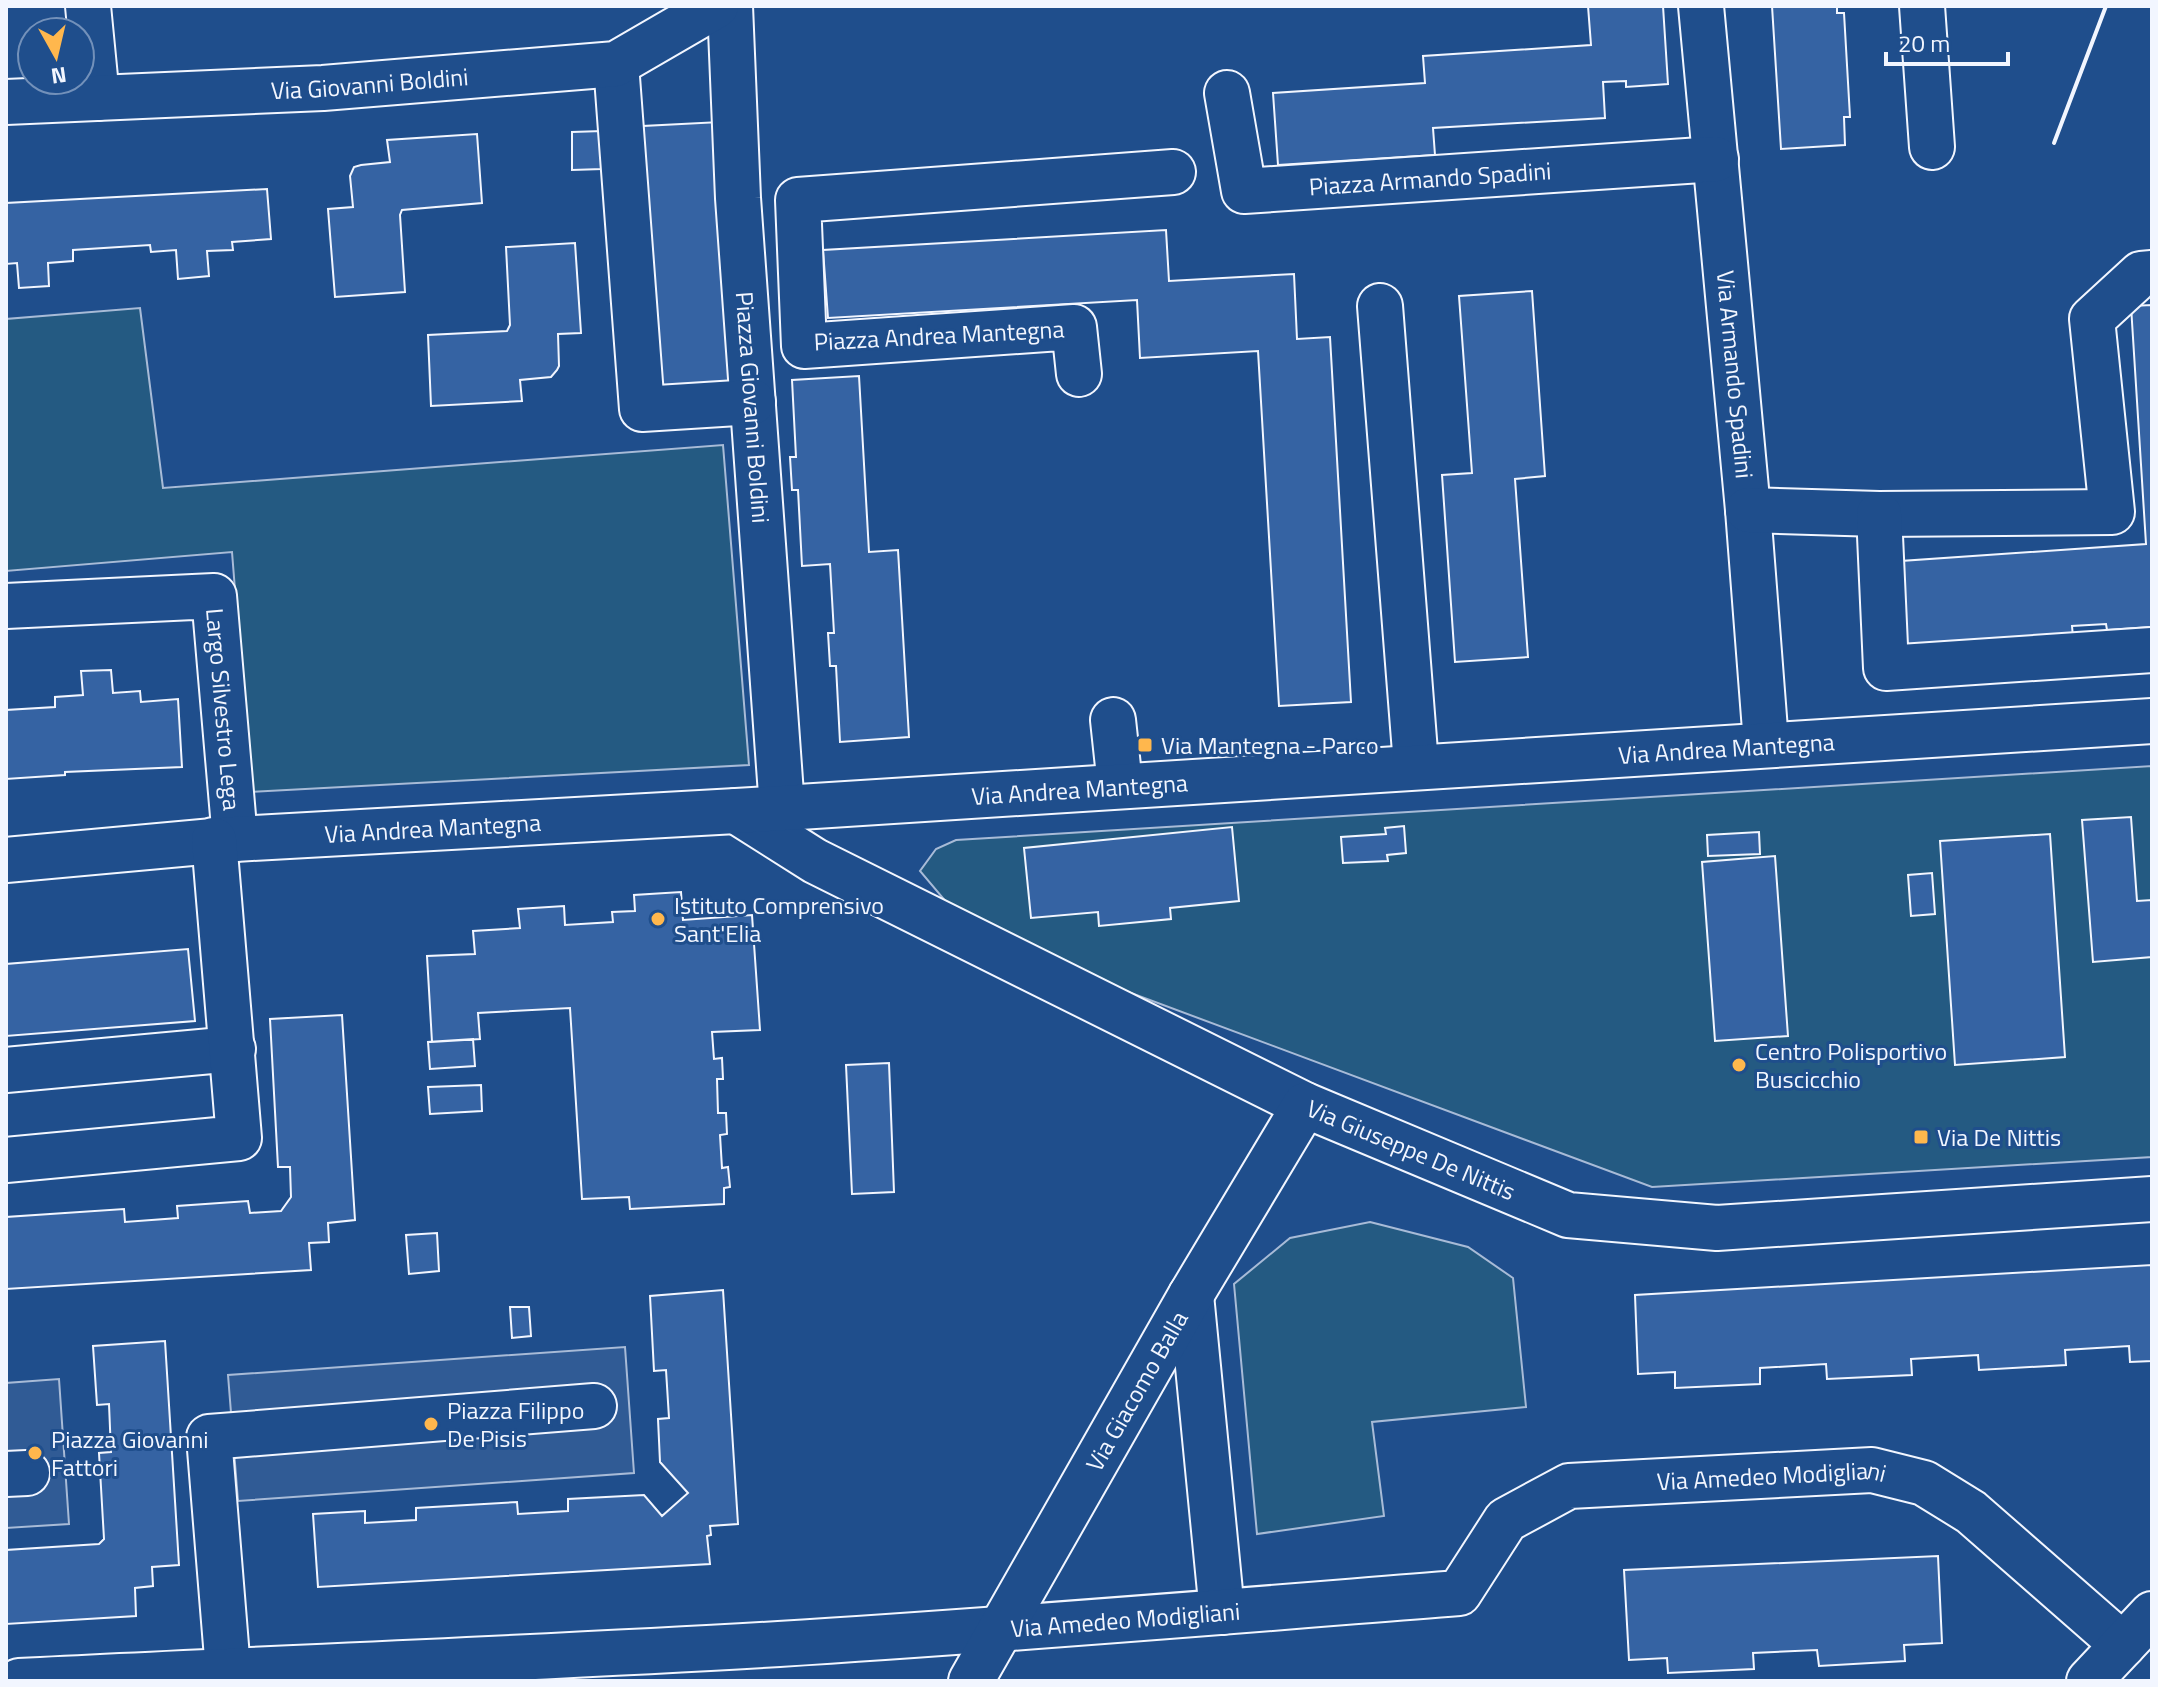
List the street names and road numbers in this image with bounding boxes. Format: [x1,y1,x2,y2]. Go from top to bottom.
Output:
street label: Via Giovanni Boldini [270,58,470,108]
street label: Piazza Armando Spadini [1308,152,1552,205]
street label: Via Armando Spadini [1708,269,1763,480]
street label: Piazza Giovanni Boldini [727,290,779,524]
street label: Piazza Andrea Mantegna [813,310,1065,360]
street label: Largo Silvestro Lega [197,607,250,812]
street label: Via Andrea Mantegna [1617,723,1836,773]
street label: Via Andrea Mantegna [970,764,1189,814]
street label: Via Andrea Mantegna [323,804,542,852]
street label: Via Giuseppe De Nittis [1301,1090,1521,1209]
street label: Via Giacomo Balla [1076,1304,1197,1478]
street label: Via Amedeo Modigliani [1656,1452,1890,1499]
street label: Via Amedeo Modigliani [1009,1593,1241,1646]

